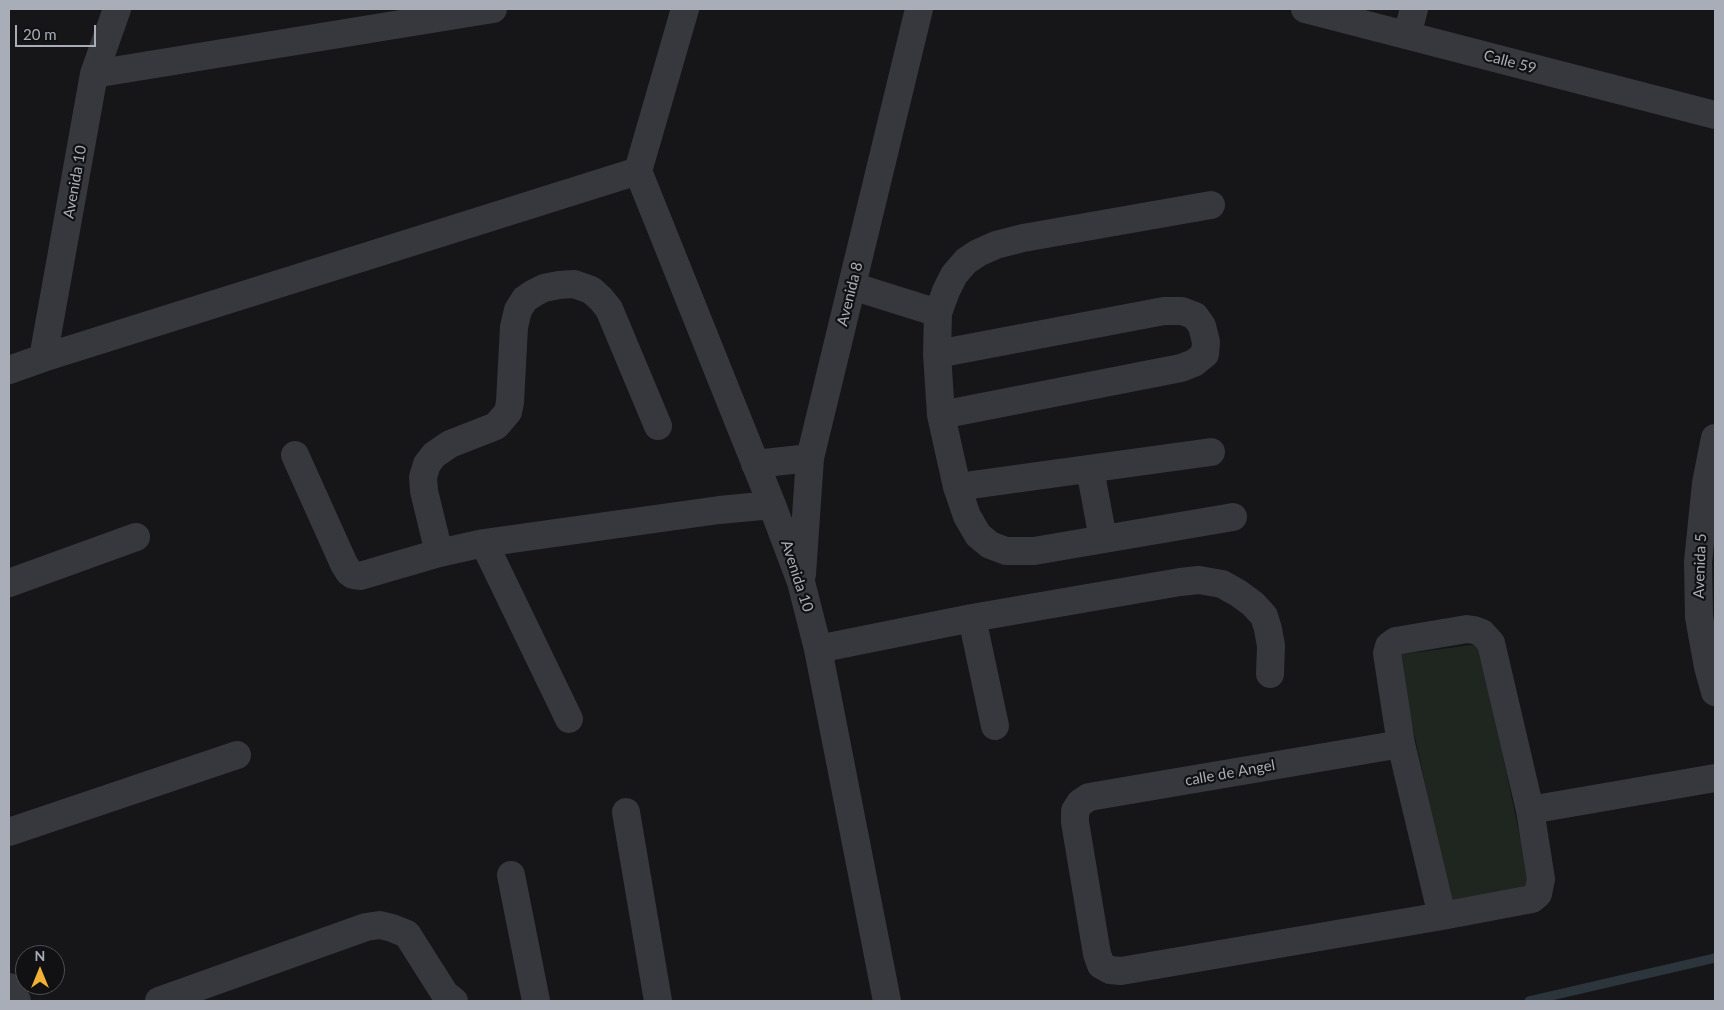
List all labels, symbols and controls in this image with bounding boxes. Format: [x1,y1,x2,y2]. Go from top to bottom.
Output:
scale bar [18,15,99,47]
text: 20 m [23,25,57,43]
street label: Calle 59 [1482,46,1538,78]
street label: Avenida 10 [60,144,90,220]
street label: Avenida 8 [833,260,867,328]
street label: Avenida 5 [1690,533,1710,599]
street label: Avenida 10 [777,538,817,614]
street label: calle de Angel [1184,756,1276,790]
north arrow [15,945,65,995]
text: N [35,947,45,964]

